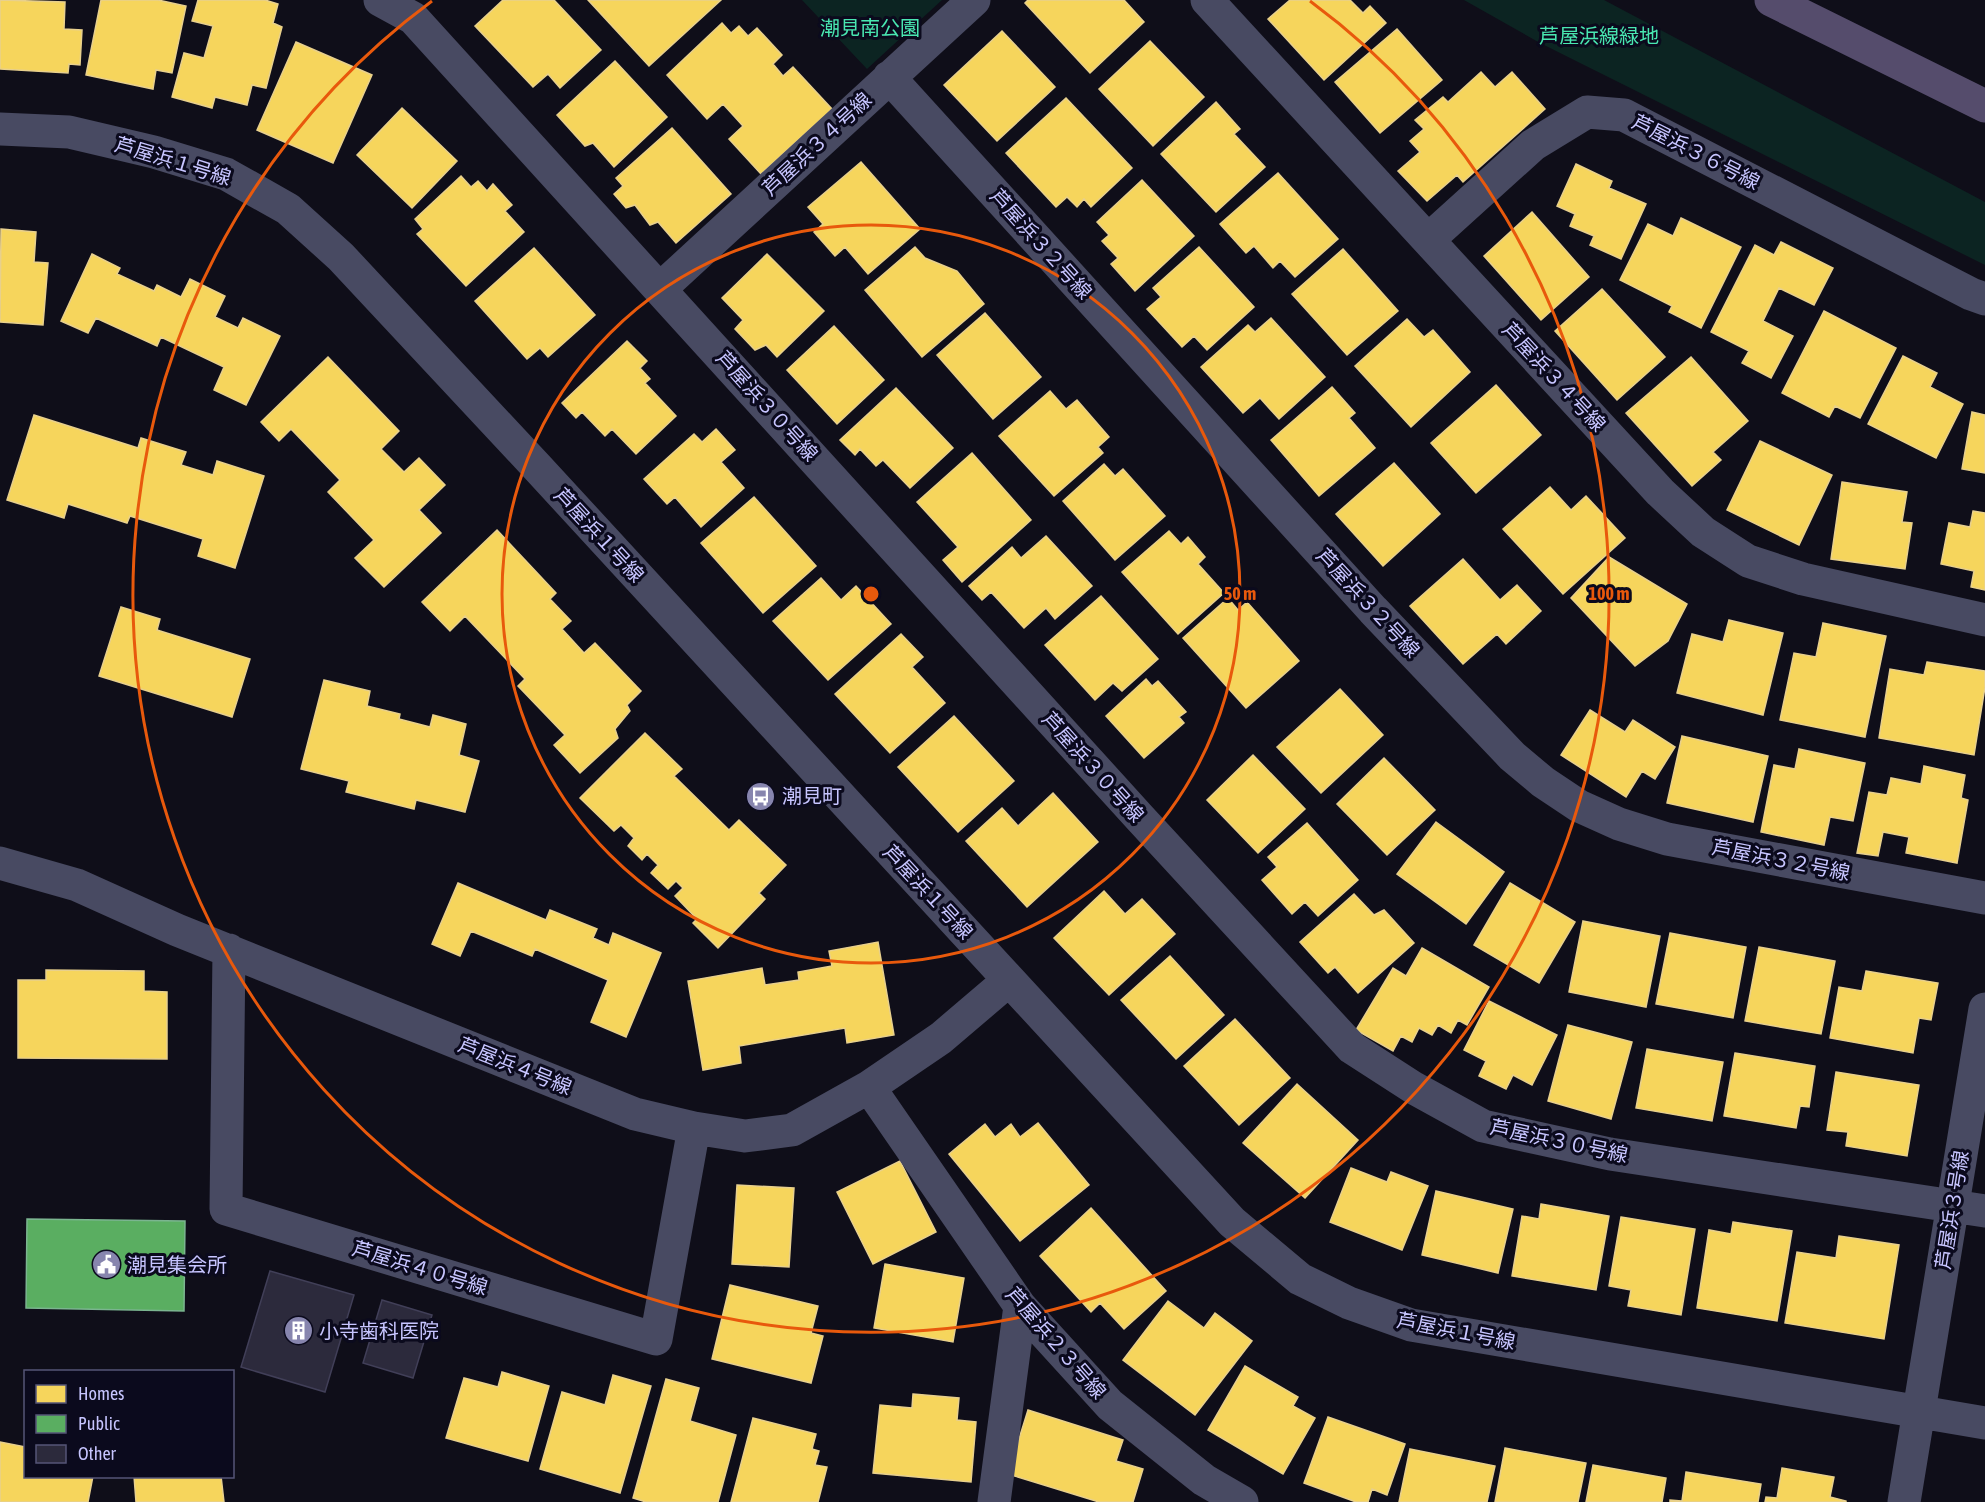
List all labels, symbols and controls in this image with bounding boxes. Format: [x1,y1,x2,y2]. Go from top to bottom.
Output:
park label: 潮見南公園 [820,16,920,39]
park label: 芦屋浜線緑地 [1539,24,1659,47]
street label: 芦屋浜３４号線 [758,87,876,200]
street label: 芦屋浜３６号線 [1629,110,1764,194]
street label: 芦屋浜１号線 [112,132,234,189]
street label: 芦屋浜３２号線 [986,184,1097,303]
street label: 芦屋浜３４号線 [1498,318,1611,436]
street label: 芦屋浜３０号線 [712,346,823,465]
street label: 芦屋浜１号線 [550,483,649,586]
street label: 芦屋浜３２号線 [1312,544,1425,662]
text: 50 m [1224,583,1256,604]
text: 100 m [1589,583,1629,604]
centre of rings [861,584,881,604]
street label: 芦屋浜３０号線 [1038,707,1149,826]
bus stop icon: 潮見町 [745,780,777,812]
place label: 潮見町 [782,784,842,807]
street label: 芦屋浜３２号線 [1710,835,1852,884]
street label: 芦屋浜１号線 [879,840,978,943]
street label: 芦屋浜４号線 [455,1032,575,1099]
street label: 芦屋浜３０号線 [1488,1115,1630,1166]
street label: 芦屋浜３号線 [1931,1149,1972,1271]
street label: 芦屋浜４０号線 [350,1236,490,1299]
public building icon: 潮見集会所 [90,1249,122,1281]
place label: 潮見集会所 [127,1253,227,1276]
street label: 芦屋浜２３号線 [1002,1282,1111,1403]
street label: 芦屋浜１号線 [1395,1308,1517,1353]
building icon: 小寺歯科医院 [282,1315,314,1347]
place label: 小寺歯科医院 [319,1319,439,1342]
legend [24,1370,234,1478]
text: Homes [78,1383,124,1404]
text: Public [78,1413,120,1434]
text: Other [78,1443,117,1464]

